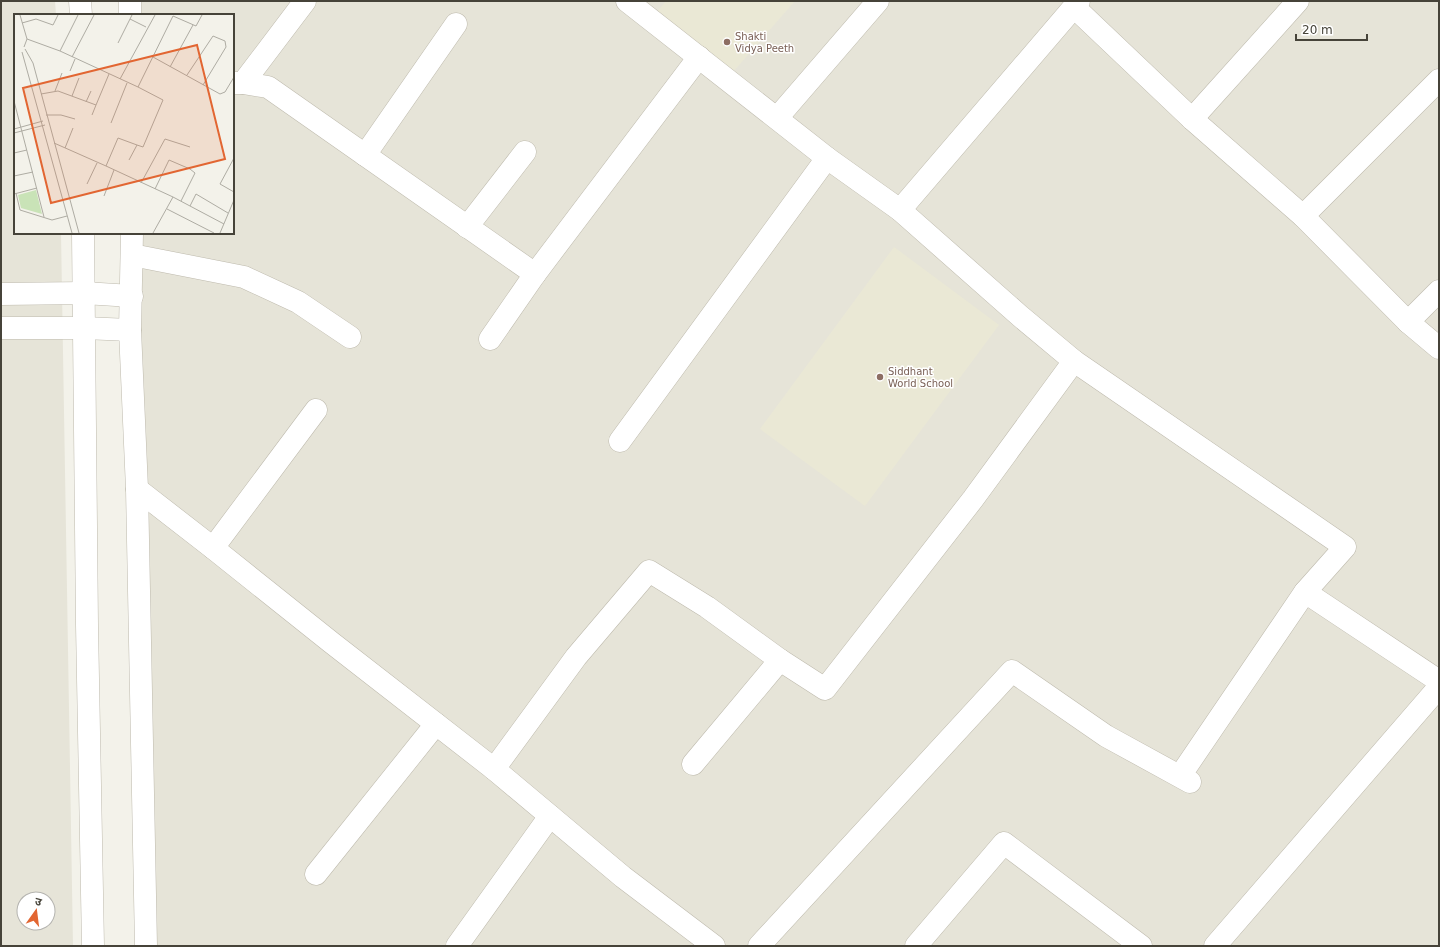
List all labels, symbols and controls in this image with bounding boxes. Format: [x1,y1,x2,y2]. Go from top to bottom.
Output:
inset map [14,14,234,234]
scale bar [1296,16,1367,42]
text: 20 m [1302,23,1333,37]
place label: Shakti Vidya Peeth [735,31,794,54]
marker: Shakti Vidya Peeth [722,37,732,47]
place label: Siddhant World School [888,366,953,389]
marker: Siddhant World School [875,372,885,382]
north arrow [16,891,56,931]
text: उ [34,895,44,909]

